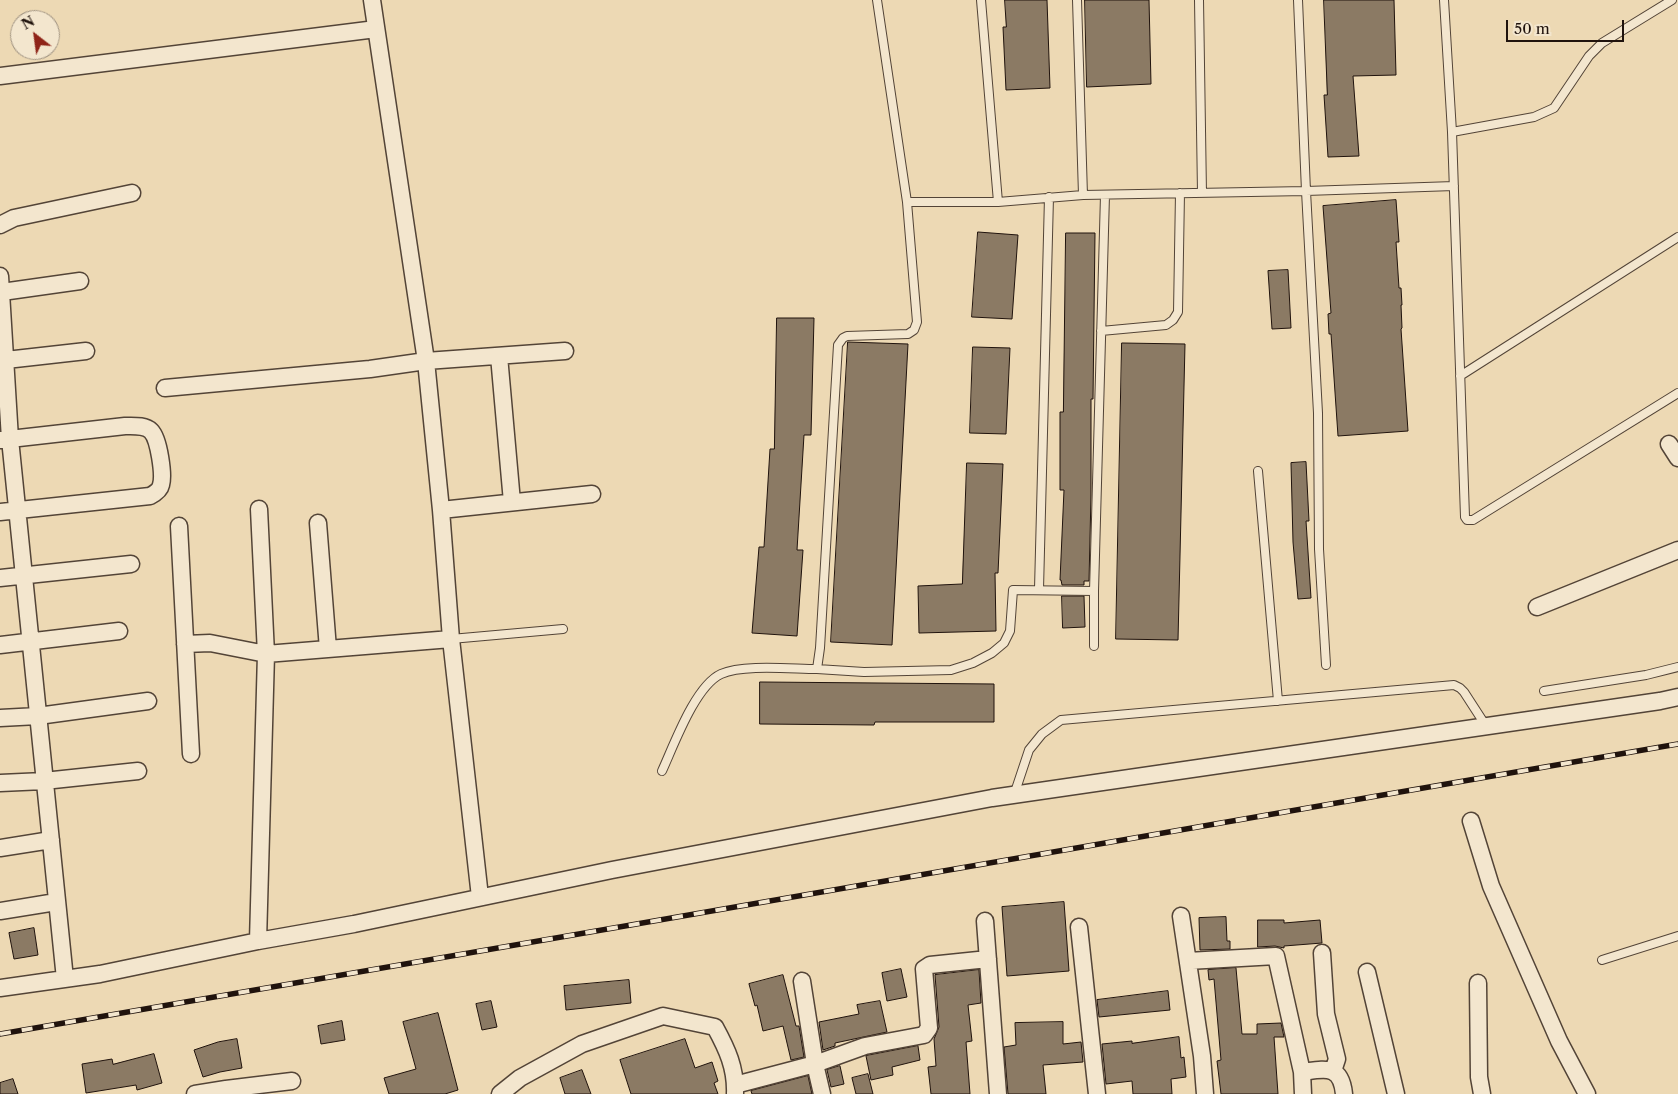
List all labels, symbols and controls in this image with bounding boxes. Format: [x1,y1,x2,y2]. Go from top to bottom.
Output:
north arrow [10,10,60,60]
scale bar [1508,10,1626,42]
text: N [18,12,38,34]
text: 50 m [1514,19,1550,38]

